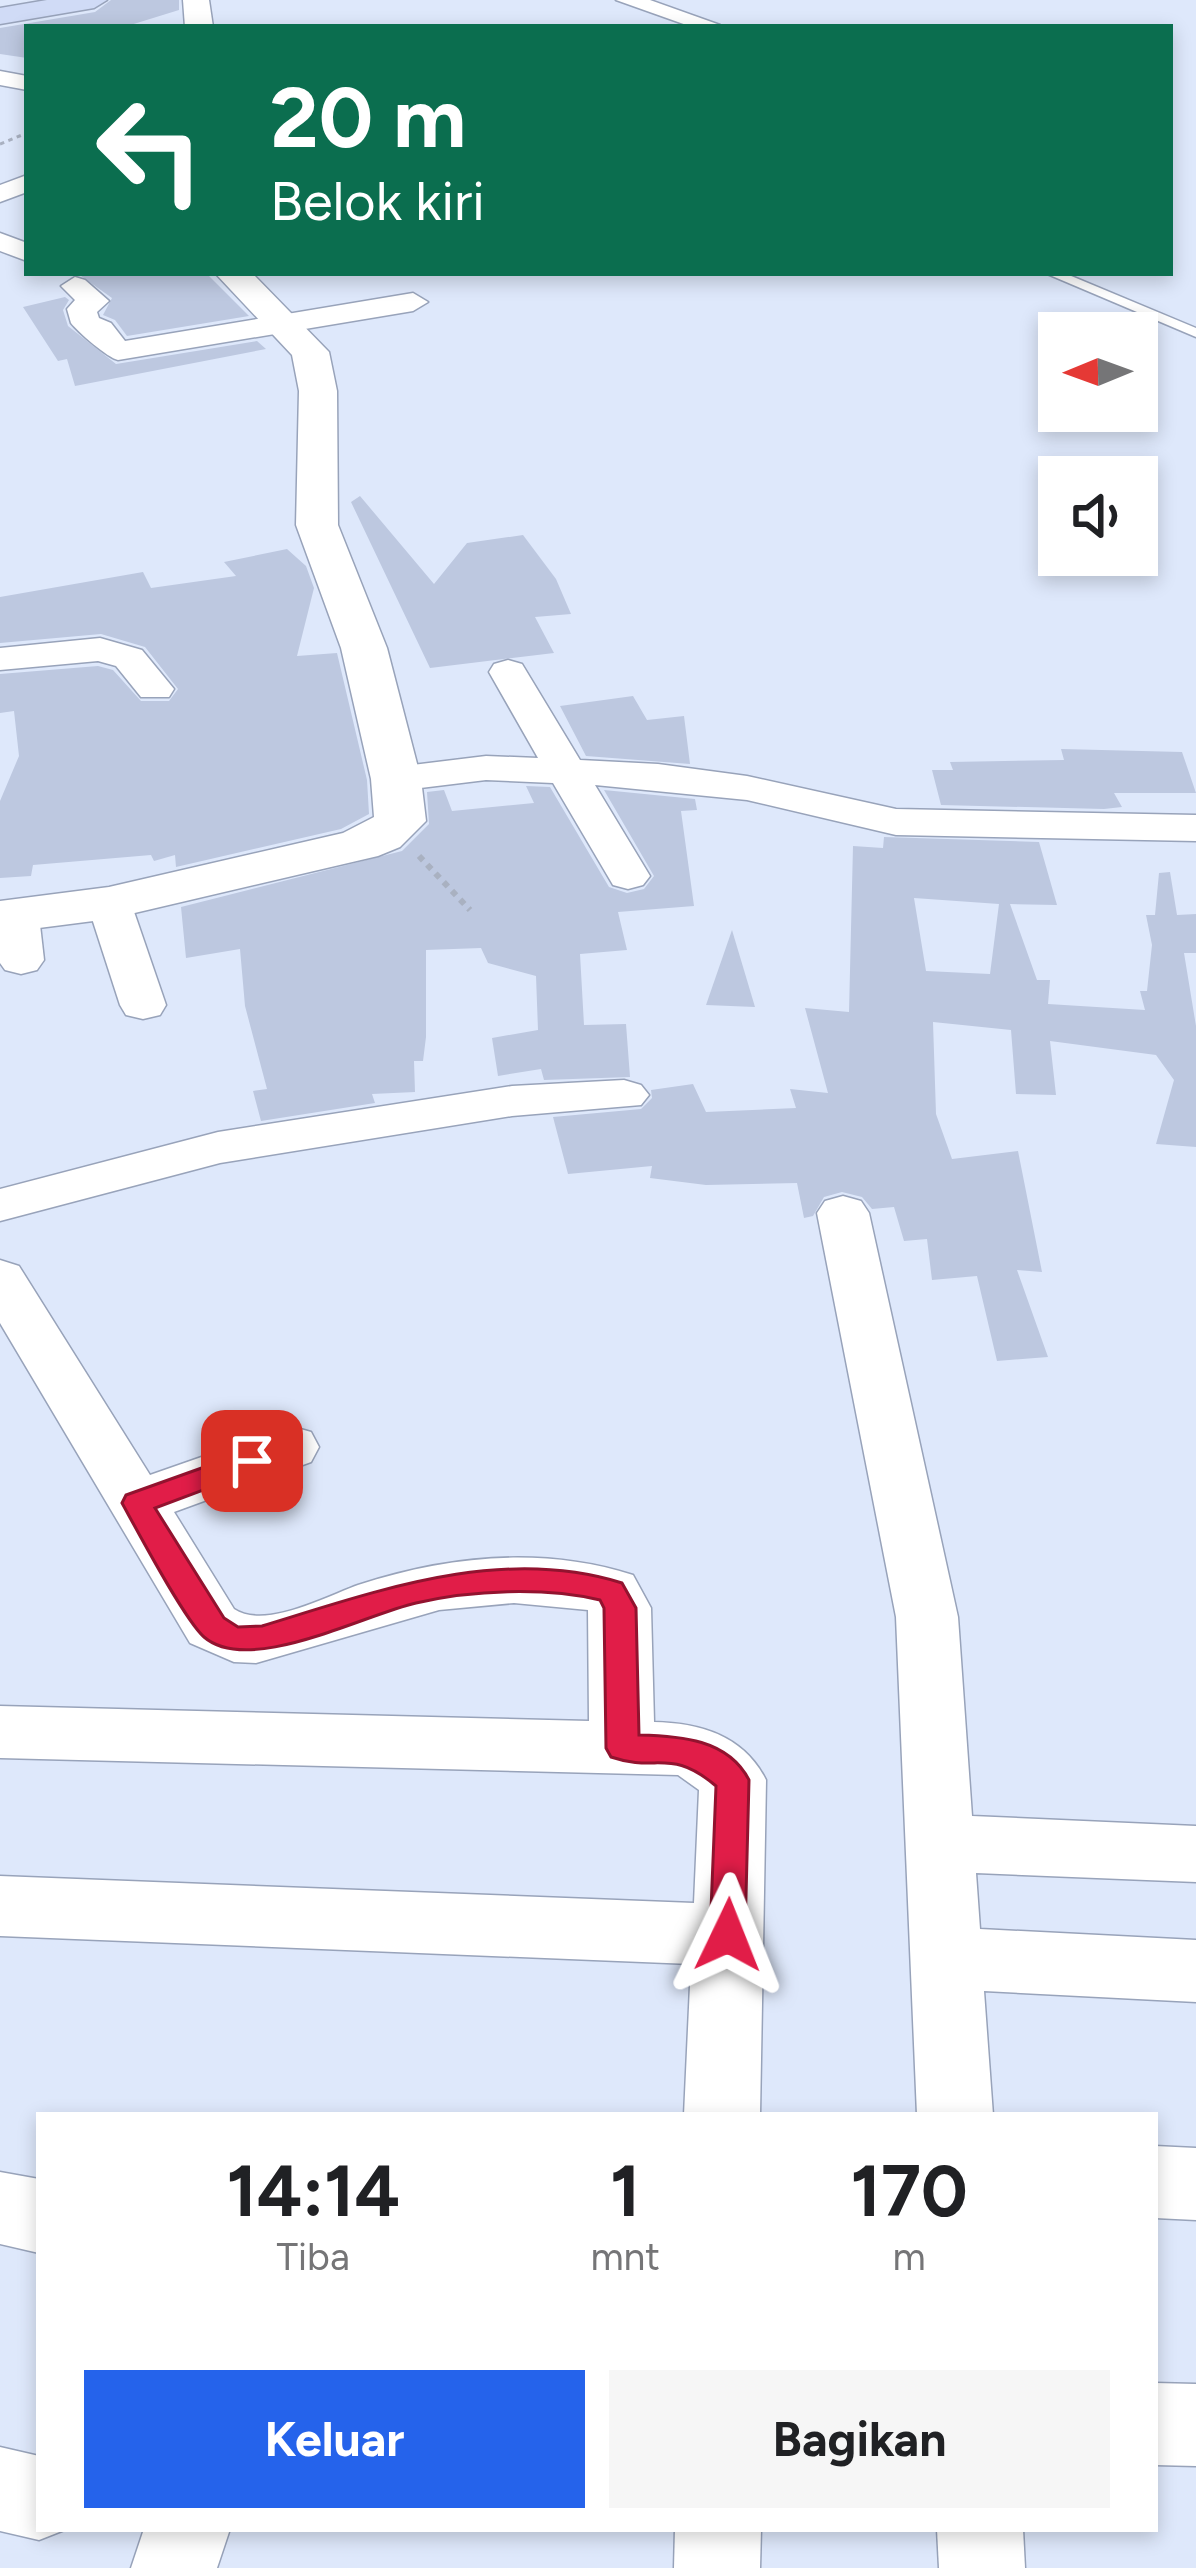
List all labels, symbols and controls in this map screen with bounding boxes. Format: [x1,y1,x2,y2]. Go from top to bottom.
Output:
text: 20 m [270,67,466,168]
icon: left [72,72,228,228]
text: Belok kiri [270,169,485,234]
north arrow [1038,312,1158,432]
map controls [1038,312,1158,576]
button: sound [1038,456,1158,576]
pin [201,1410,303,1512]
icon: arrive [219,1428,285,1494]
position arrow [665,1872,791,1998]
text: 14:14 [226,2148,400,2234]
text: 1 [610,2148,640,2234]
text: 170 [851,2148,968,2234]
text: Tiba [277,2233,350,2280]
text: mnt [590,2233,660,2280]
text: m [892,2233,926,2280]
button: Keluar [84,2370,585,2508]
button: Bagikan [609,2370,1110,2508]

